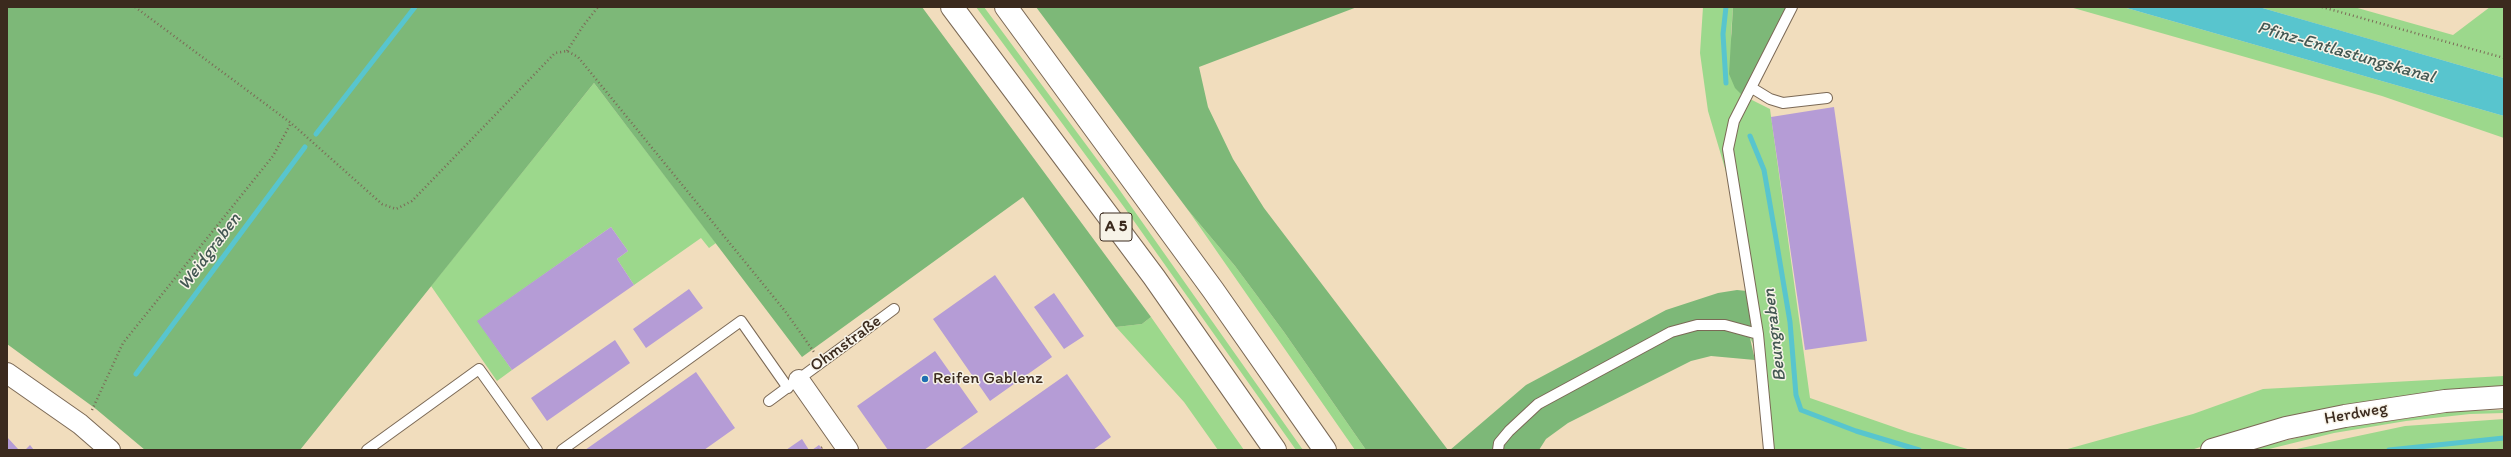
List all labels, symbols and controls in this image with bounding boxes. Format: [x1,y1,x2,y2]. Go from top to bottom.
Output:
water label: Pfinz-Entlastungskanal [2255,17,2437,89]
water label: Weidgraben [174,209,246,295]
road number: A 5 [1100,213,1132,241]
water label: Beungraben [1759,287,1791,383]
street label: Ohmstraße [806,311,886,377]
place label: Reifen Gablenz [933,369,1043,389]
marker: Reifen Gablenz [920,374,930,384]
street label: Herdweg [2323,398,2389,430]

